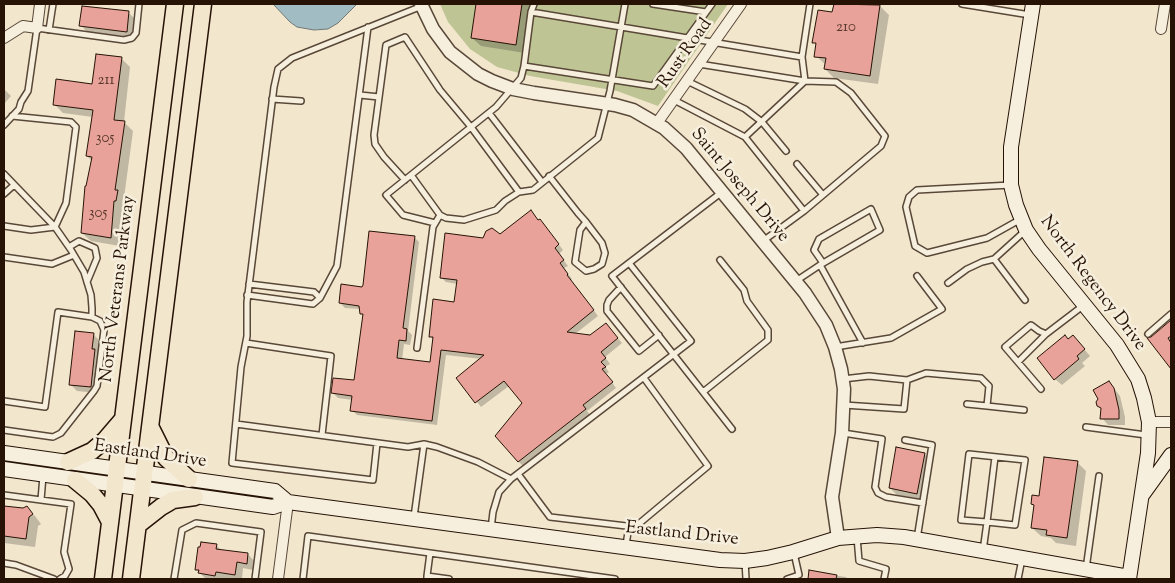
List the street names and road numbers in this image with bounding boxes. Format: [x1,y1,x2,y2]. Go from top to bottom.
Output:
street label: Rust Road [654,15,718,93]
street label: Saint Joseph Drive [685,124,793,248]
street label: North Veterans Parkway [97,194,141,384]
street label: North Regency Drive [1034,212,1150,356]
street label: Eastland Drive [92,436,208,474]
street label: Eastland Drive [624,518,740,552]

